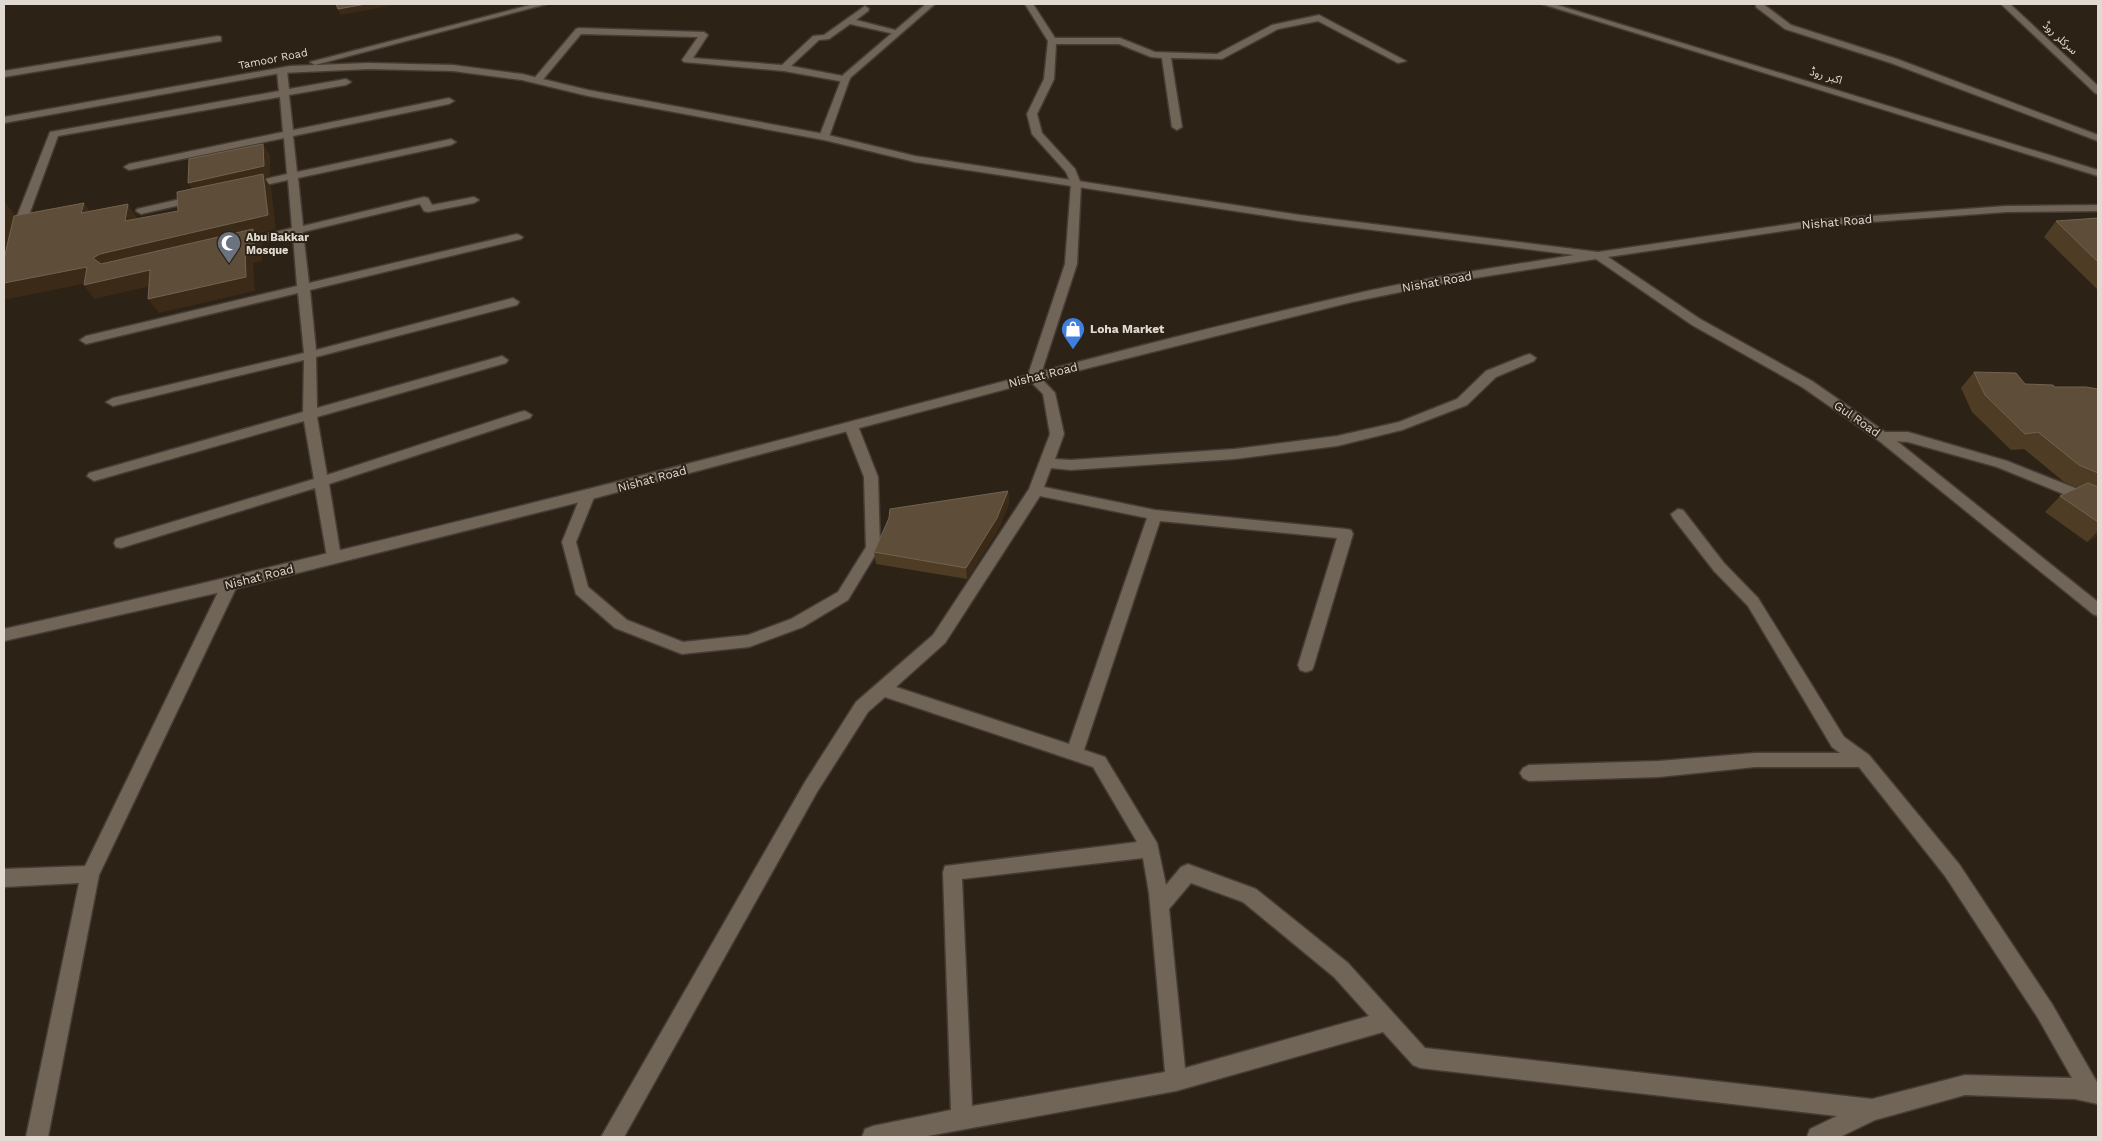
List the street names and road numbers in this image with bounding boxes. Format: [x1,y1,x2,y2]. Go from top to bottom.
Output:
street label: سرکلر روڈ [2040,18,2081,58]
street label: Tamoor Road [237,46,309,72]
street label: اکبر روڈ [1808,65,1844,87]
street label: Nishat Road [1801,212,1873,232]
street label: Nishat Road [1401,269,1473,295]
street label: Nishat Road [1007,360,1079,390]
street label: Gul Road [1831,398,1883,440]
street label: Nishat Road [616,463,688,495]
street label: Nishat Road [223,562,295,592]

